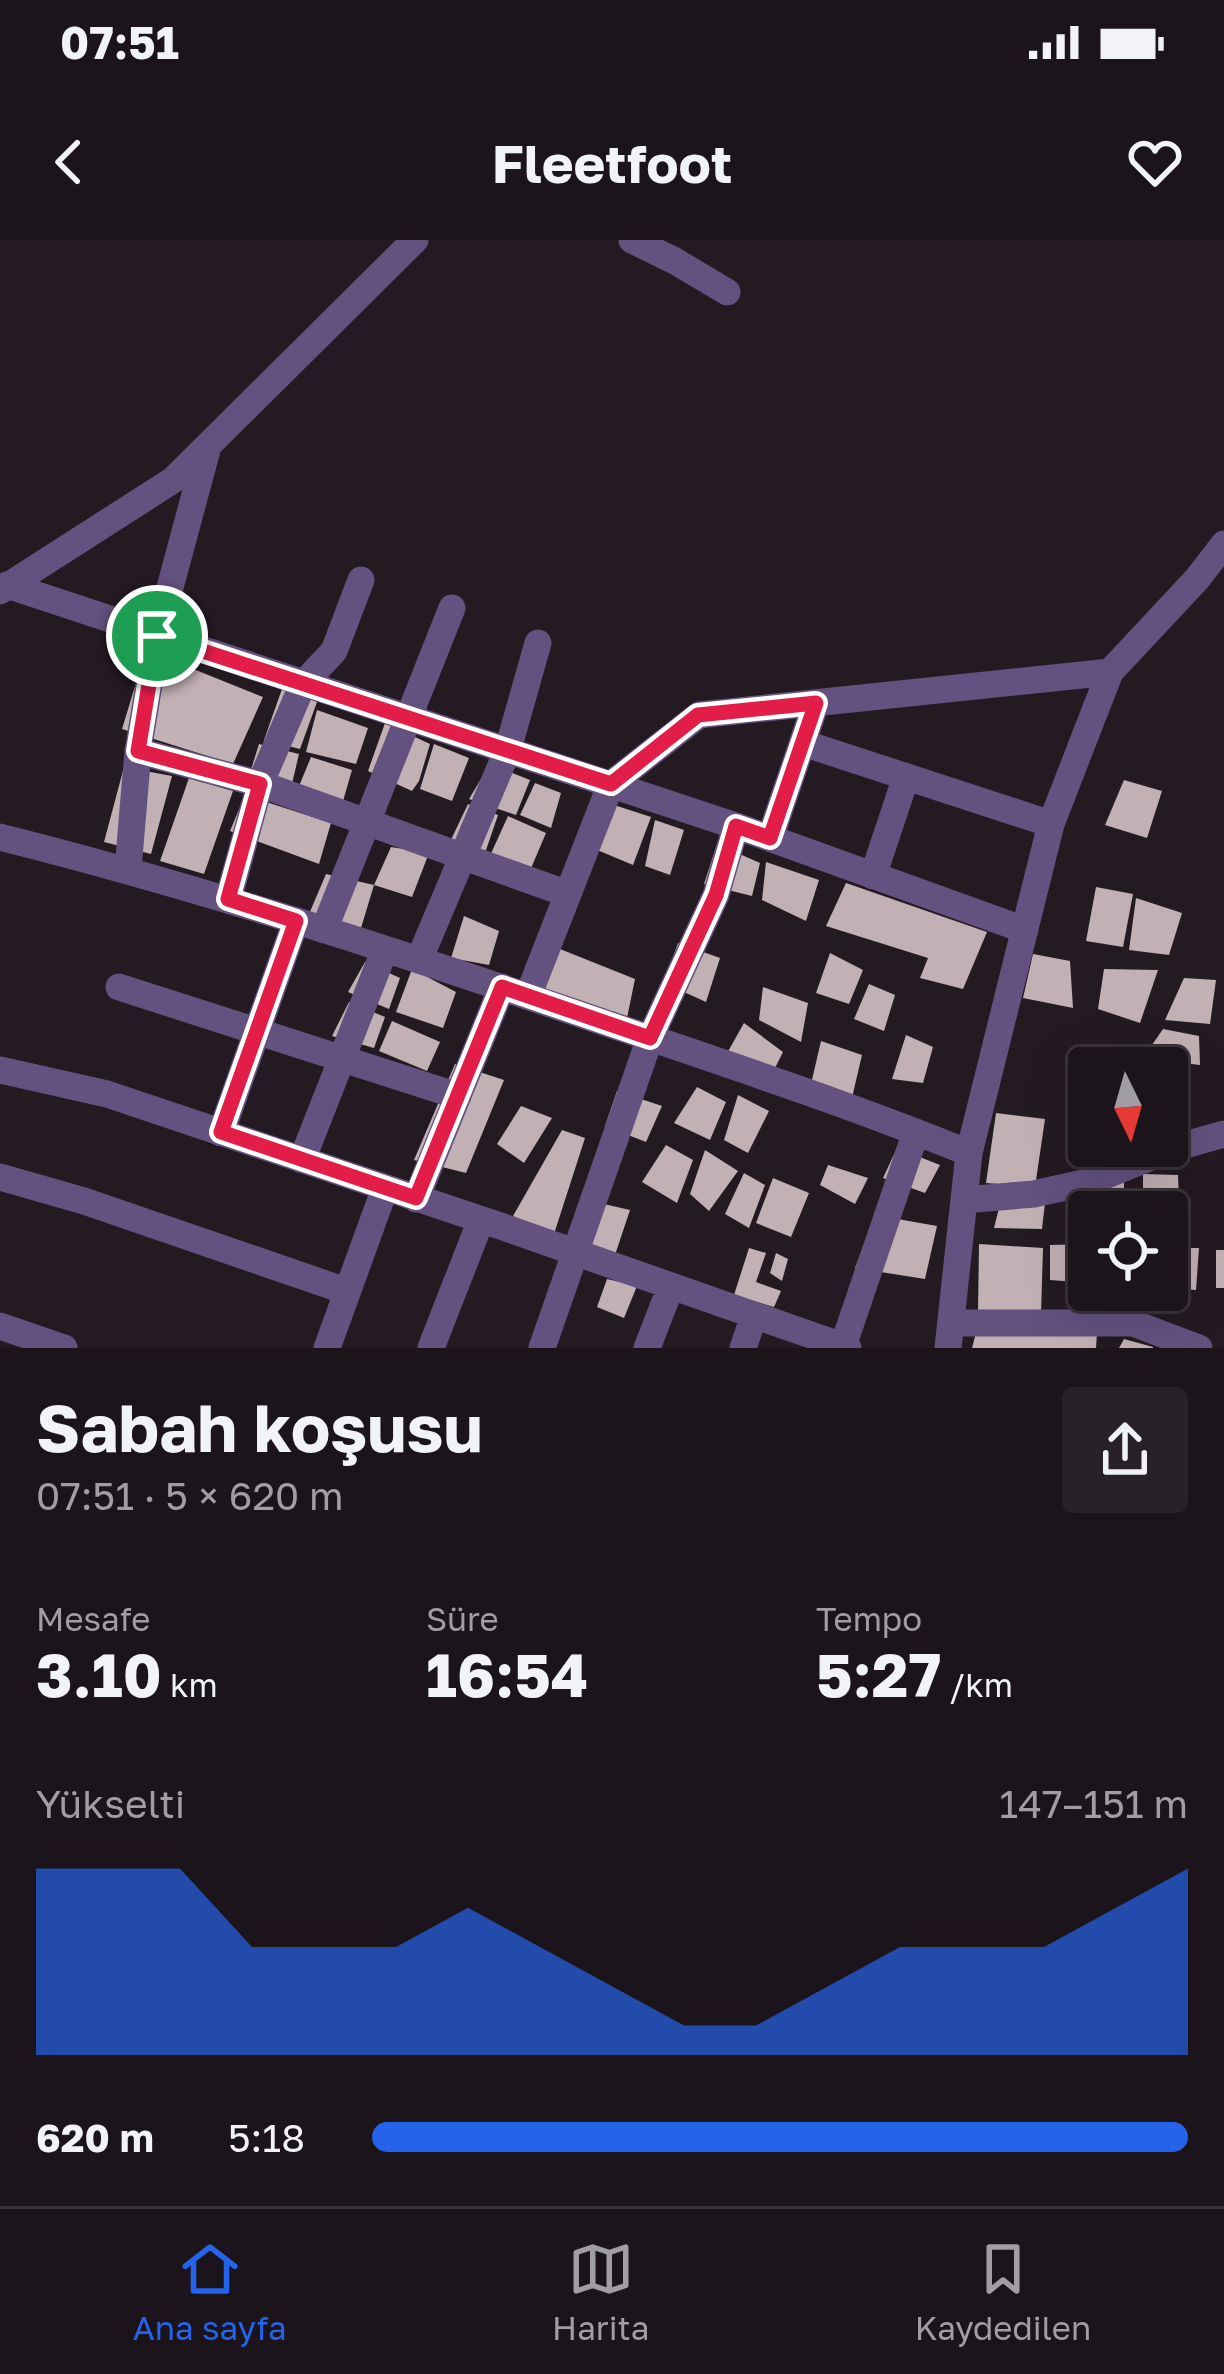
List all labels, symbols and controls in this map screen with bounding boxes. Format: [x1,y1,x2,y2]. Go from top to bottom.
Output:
text: 07:51 [60,15,179,69]
icon: back [36,129,102,195]
icon: heart [1122,129,1188,195]
text: Fleetfoot [492,130,732,195]
pin [106,585,208,687]
icon: arrive [124,603,190,669]
north arrow [1068,1047,1188,1167]
map controls [1068,1047,1188,1311]
button: locate [1068,1191,1188,1311]
text: Sabah koşusu [36,1387,483,1467]
button: share [1062,1387,1188,1513]
text: 07:51 · 5 × 620 m [36,1472,344,1519]
text: Mesafe [36,1599,151,1638]
text: Süre [426,1599,499,1638]
text: Tempo [816,1599,922,1638]
text: 3.10 [36,1638,162,1710]
text: 16:54 [426,1638,588,1710]
text: 5:27 [816,1638,941,1710]
text: km [162,1665,218,1704]
text: /km [941,1665,1013,1704]
text: Yükselti [36,1780,185,1827]
text: 147–151 m [999,1780,1188,1827]
text: 620 m [36,2114,154,2161]
text: 5:18 [228,2114,305,2161]
tab: Ana sayfa [133,2236,287,2347]
tab: Harita [552,2236,649,2347]
tab: Kaydedilen [915,2236,1091,2347]

